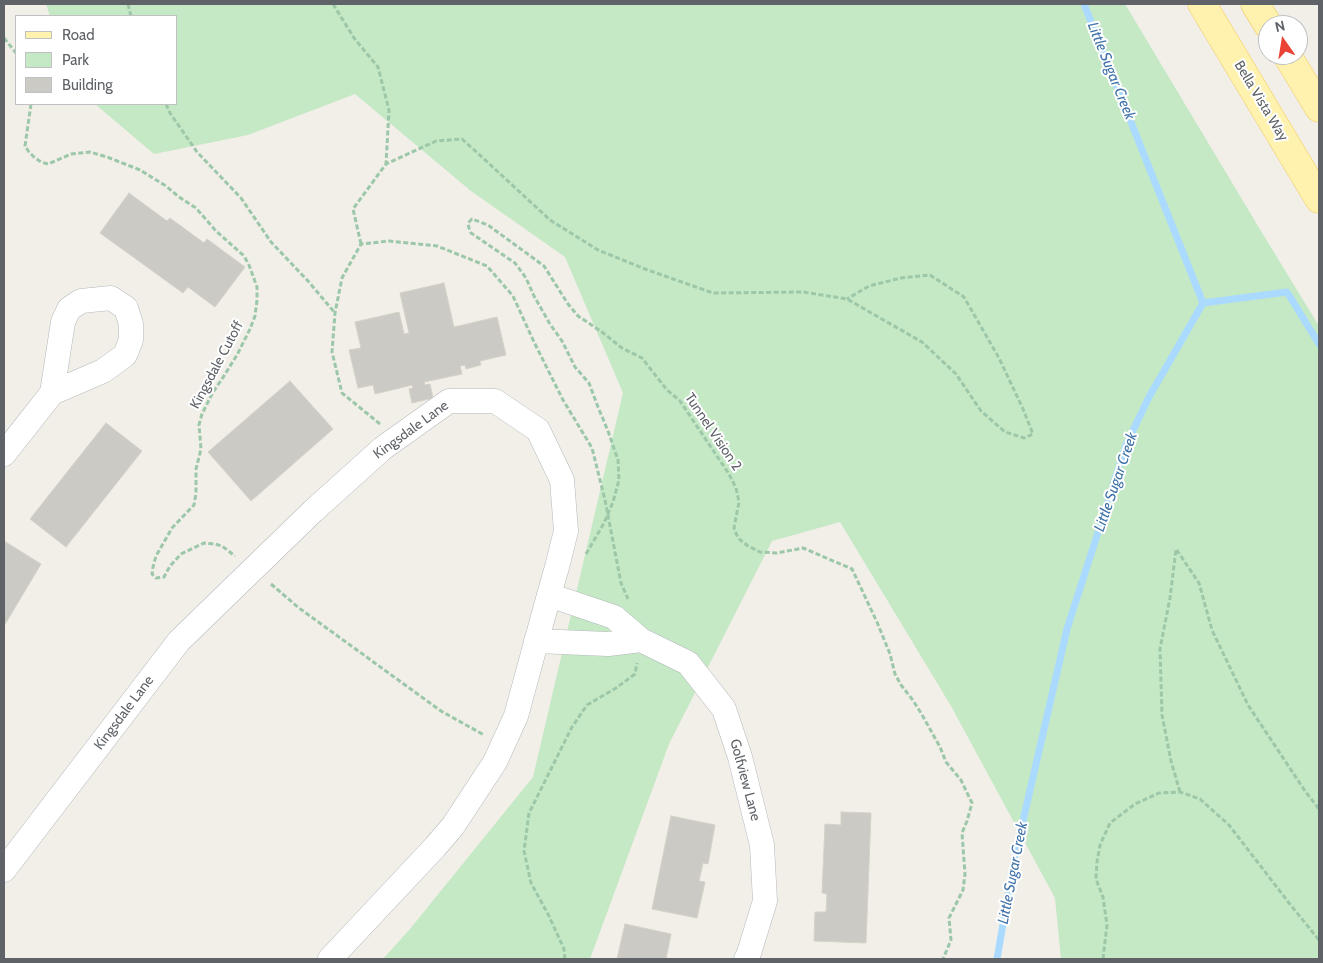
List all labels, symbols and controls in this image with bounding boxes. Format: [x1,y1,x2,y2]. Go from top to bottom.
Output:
legend [15,15,178,105]
north arrow [1258,15,1308,65]
text: N [1273,16,1287,36]
water label: Little Sugar Creek [1083,20,1139,122]
text: Road [62,26,95,44]
text: Park [62,51,89,69]
street label: Bella Vista Way [1230,58,1292,144]
text: Building [62,76,113,94]
street label: Kingsdale Cutoff [187,318,247,412]
street label: Tunnel Vision 2 [681,390,745,474]
street label: Kingsdale Lane [370,397,452,463]
water label: Little Sugar Creek [1091,430,1141,534]
street label: Kingsdale Lane [91,673,157,753]
street label: Golfview Lane [726,737,764,823]
water label: Little Sugar Creek [994,820,1032,926]

